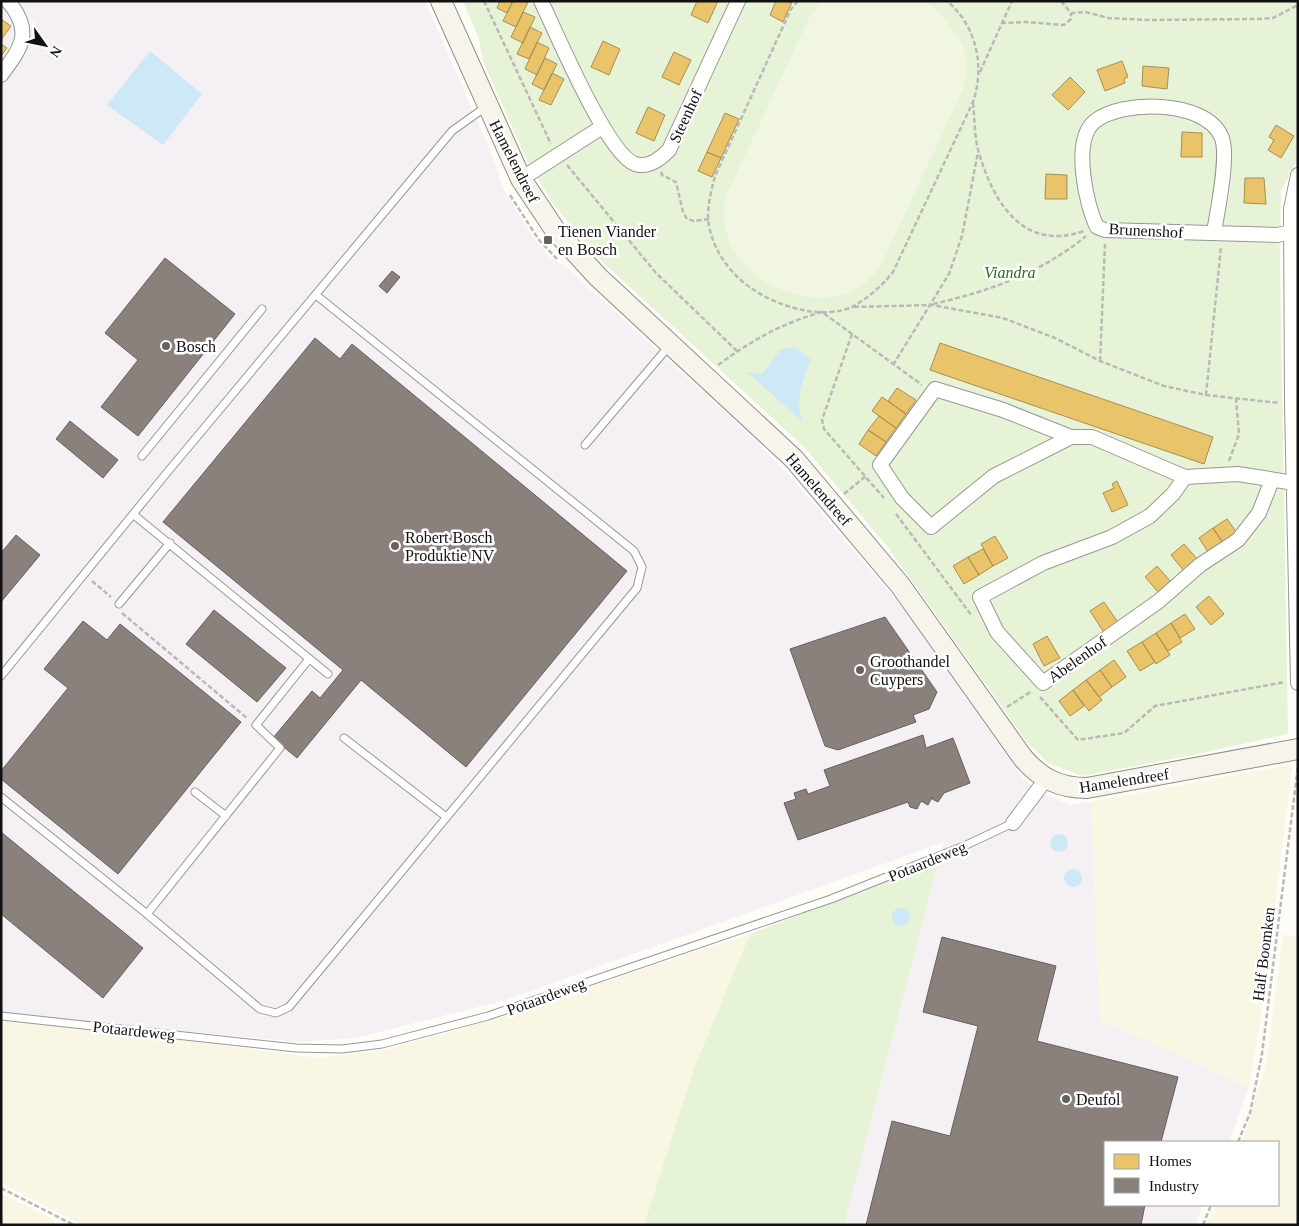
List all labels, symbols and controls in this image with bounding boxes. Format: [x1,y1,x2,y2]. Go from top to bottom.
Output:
north arrow [20,20,70,70]
text: N [46,43,65,60]
street label: Steenhof [666,86,705,146]
street label: Hamelendreef [486,117,543,206]
street label: Brunenshof [1108,220,1184,241]
place label: Tienen Viander en Bosch [558,223,657,258]
marker: Tienen Viander en Bosch [542,234,554,246]
park label: Viandra [984,264,1036,281]
place label: Bosch [176,338,216,355]
marker: Bosch [160,340,172,352]
street label: Hamelendreef [782,450,855,530]
place label: Robert Bosch Produktie NV [405,529,495,564]
marker: Robert Bosch Produktie NV [389,540,401,552]
street label: Abelenhof [1045,633,1110,686]
place label: Groothandel Cuypers [870,653,951,689]
marker: Groothandel Cuypers [854,664,866,676]
street label: Hamelendreef [1078,765,1171,796]
street label: Potaardeweg [886,838,969,886]
street label: Half Boomken [1249,906,1278,1002]
street label: Potaardeweg [504,974,588,1020]
street label: Potaardeweg [92,1018,176,1044]
place label: Deufol [1076,1091,1121,1108]
marker: Deufol [1060,1093,1072,1105]
legend [1104,1141,1279,1206]
text: Homes [1149,1153,1192,1169]
text: Industry [1149,1178,1199,1194]

